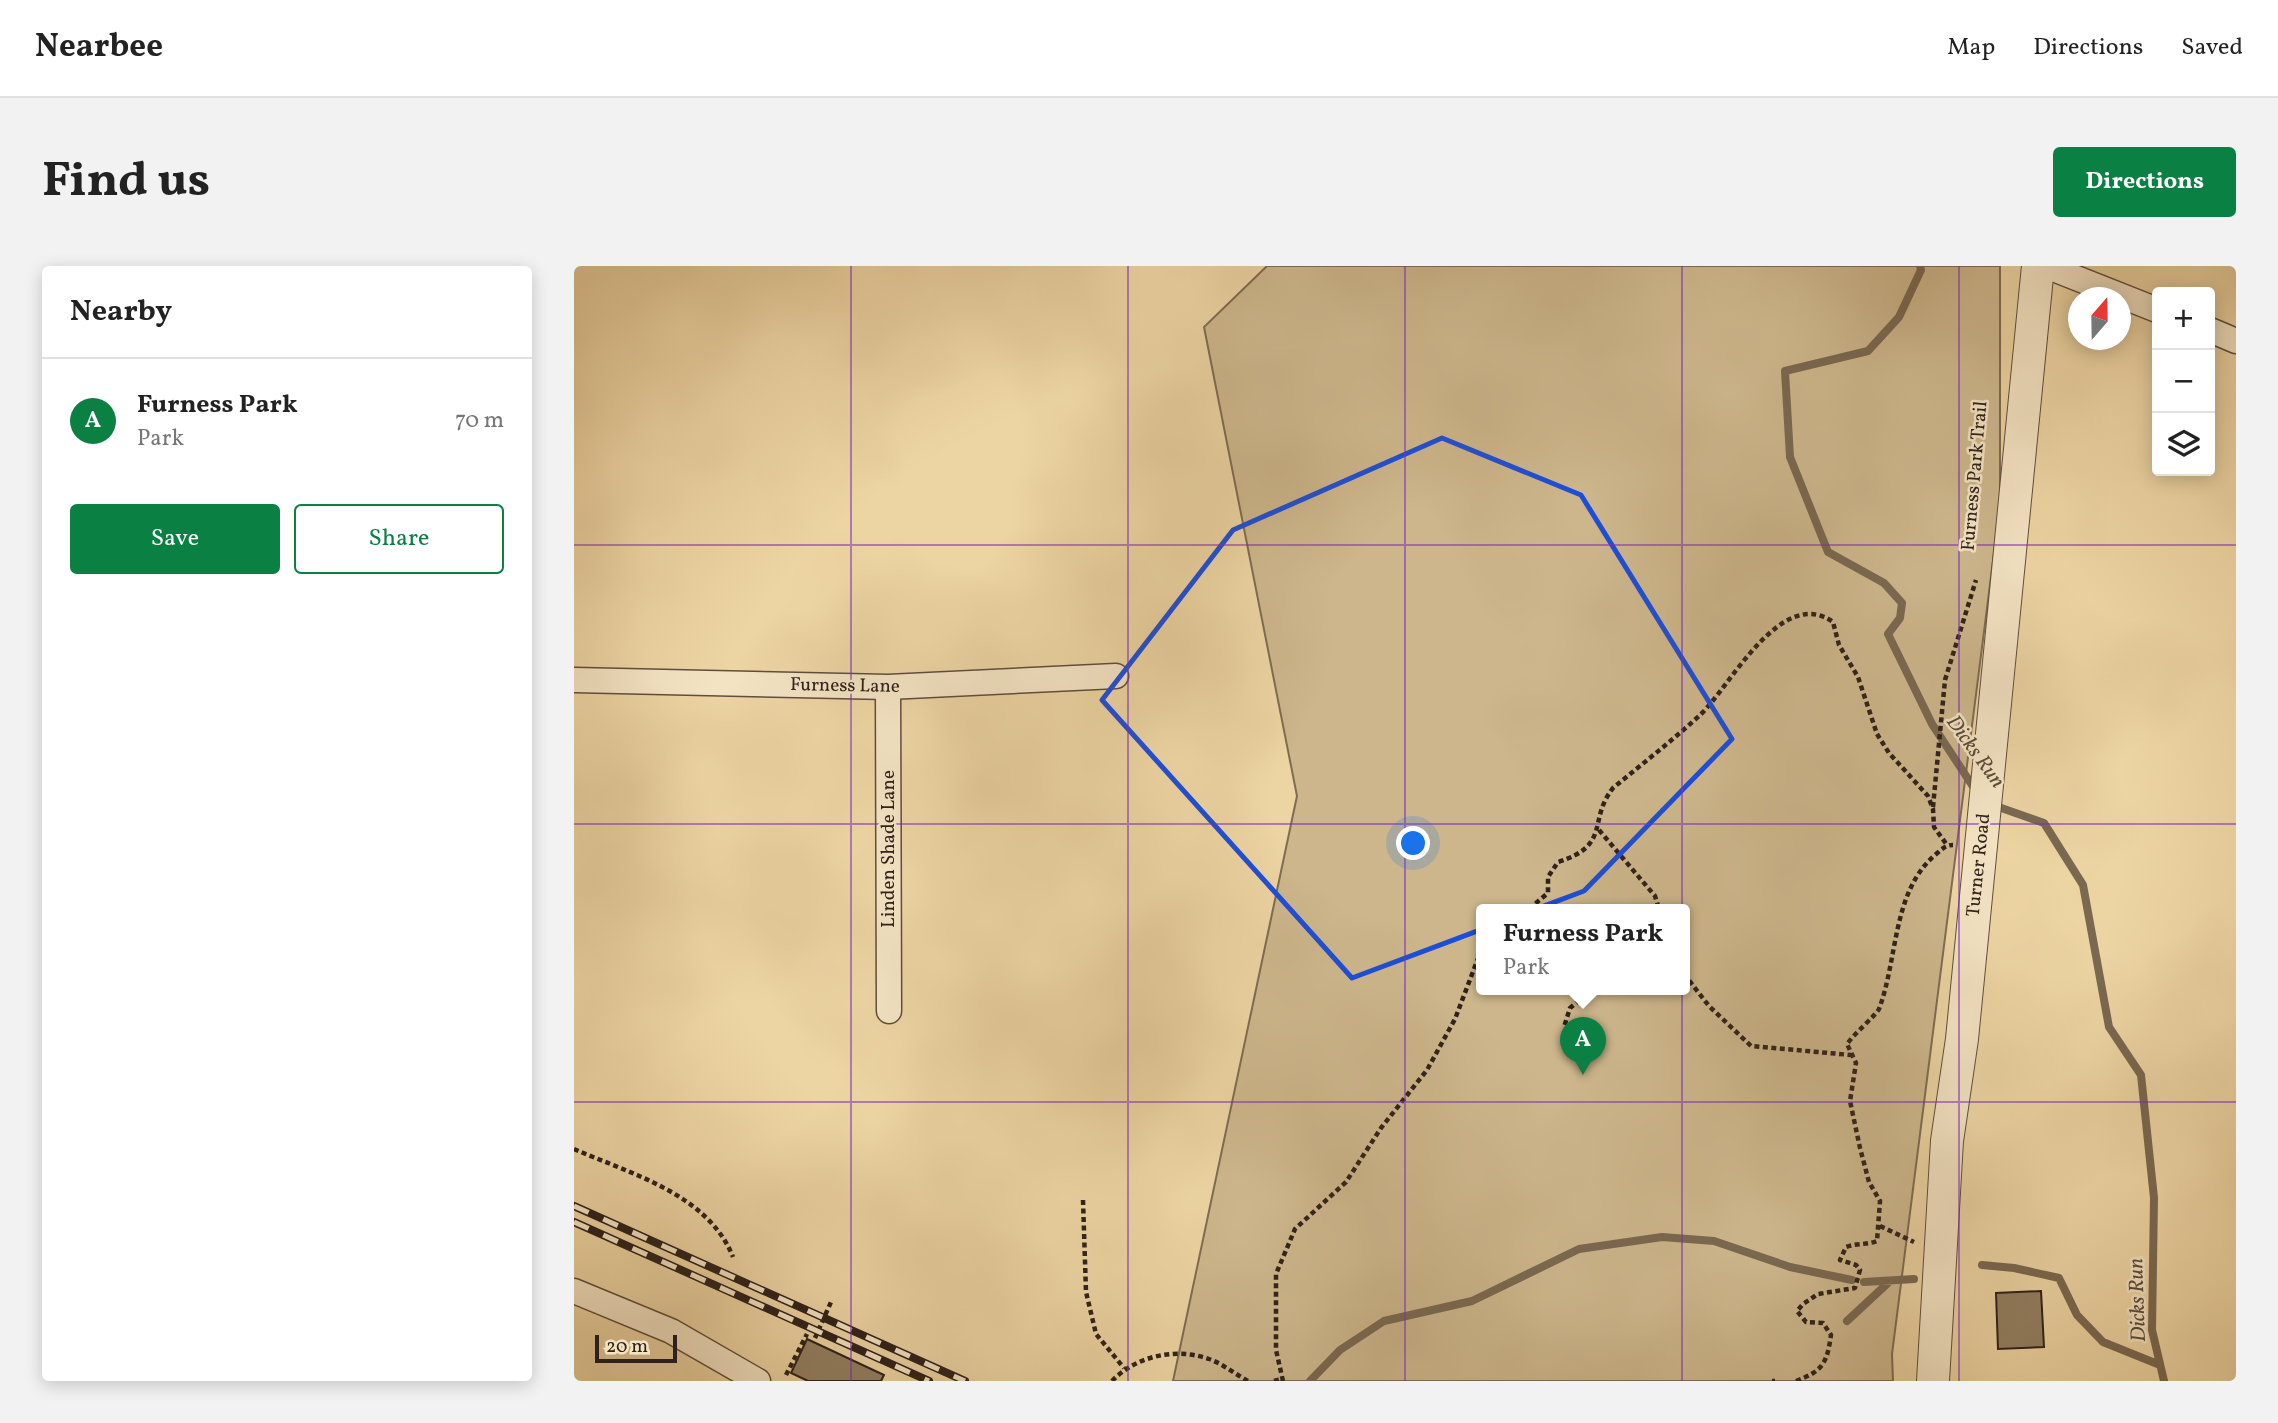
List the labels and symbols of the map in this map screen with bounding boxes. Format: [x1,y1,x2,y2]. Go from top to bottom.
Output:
north arrow [2068,287,2131,350]
street label: Furness Park Trail [1955,400,1995,552]
street label: Furness Lane [790,672,900,700]
water label: Dicks Run [1939,710,2011,795]
street label: Linden Shade Lane [876,770,902,928]
street label: Turner Road [1961,812,1997,918]
your location [1396,826,1430,860]
pin: A [1560,1017,1606,1075]
water label: Dicks Run [2122,1257,2154,1342]
scale bar [595,1332,677,1364]

